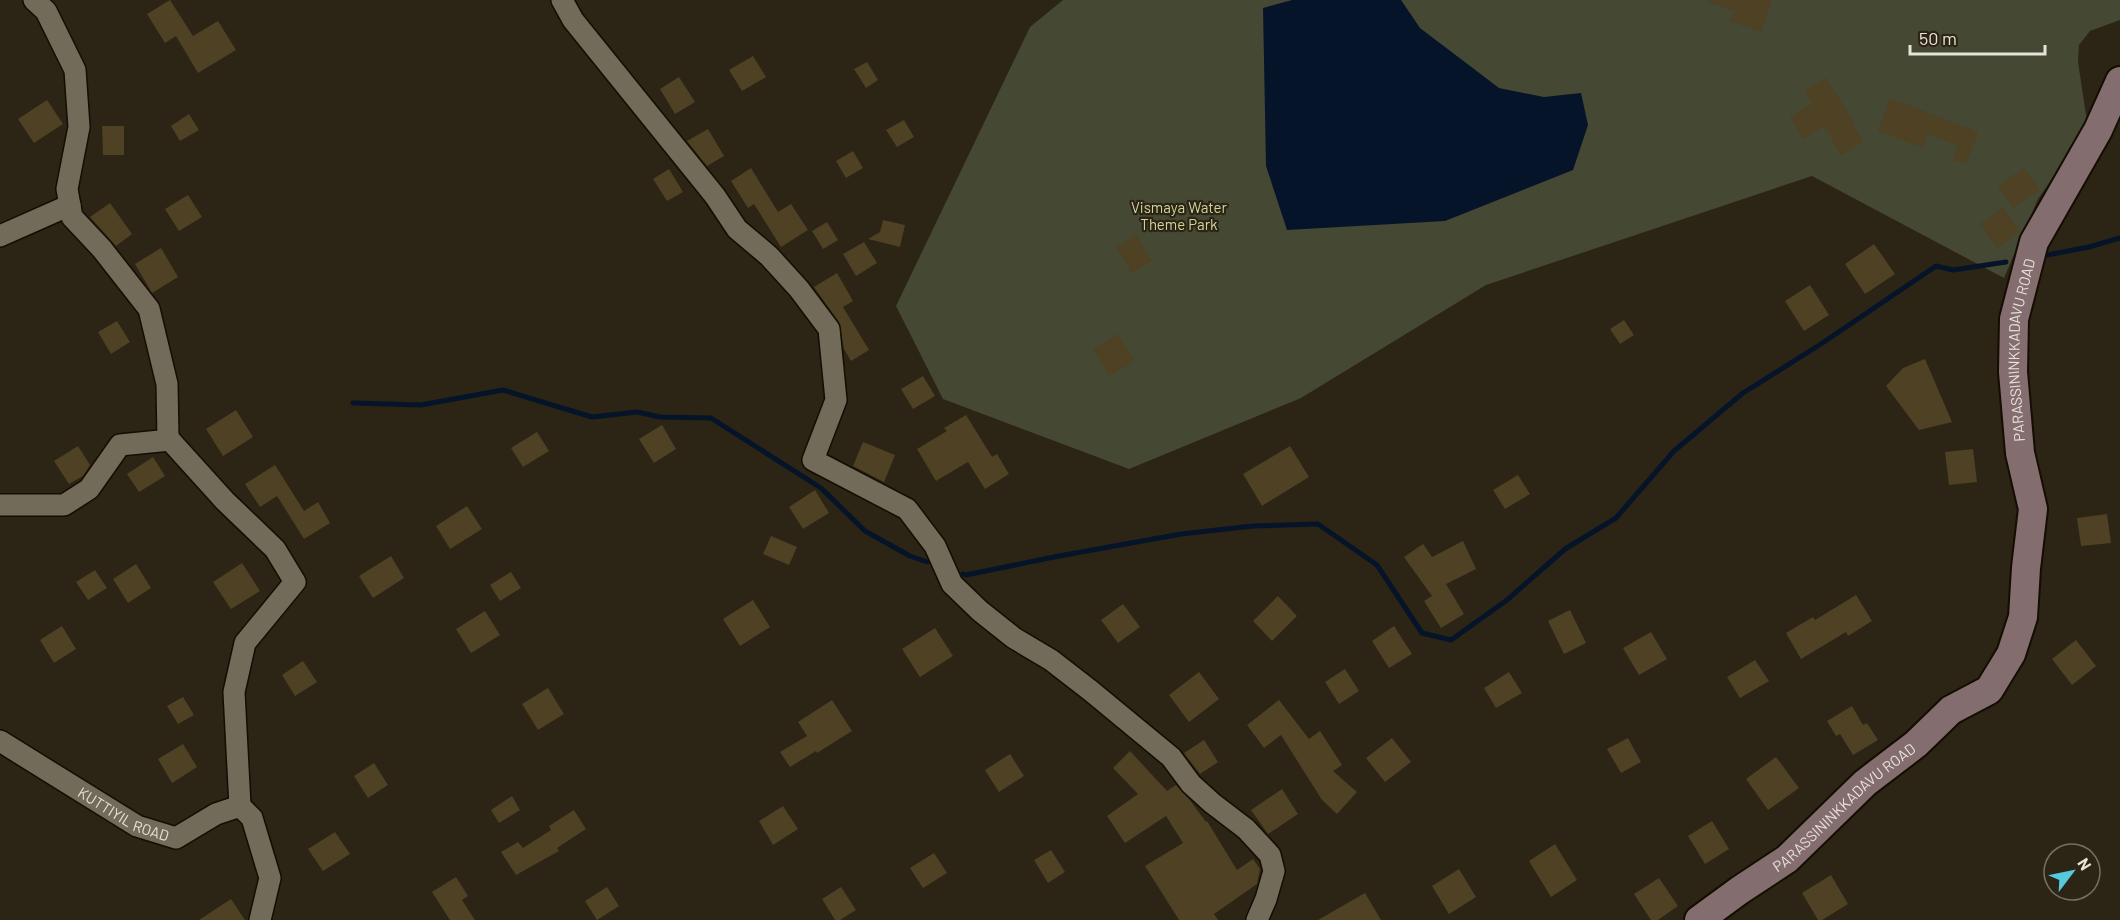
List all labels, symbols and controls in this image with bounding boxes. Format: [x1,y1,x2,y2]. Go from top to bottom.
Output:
scale bar [1910,18,2045,56]
text: 50 m [1919,27,1957,49]
park label: Vismaya Water Theme Park [1131,198,1228,233]
street label: PARASSININKKADAVU ROAD [2004,256,2038,442]
street label: PARASSININKKADAVU ROAD [1769,739,1919,875]
street label: KUTTIYIL ROAD [75,783,171,844]
north arrow [2042,842,2102,902]
text: N [2074,854,2096,873]

